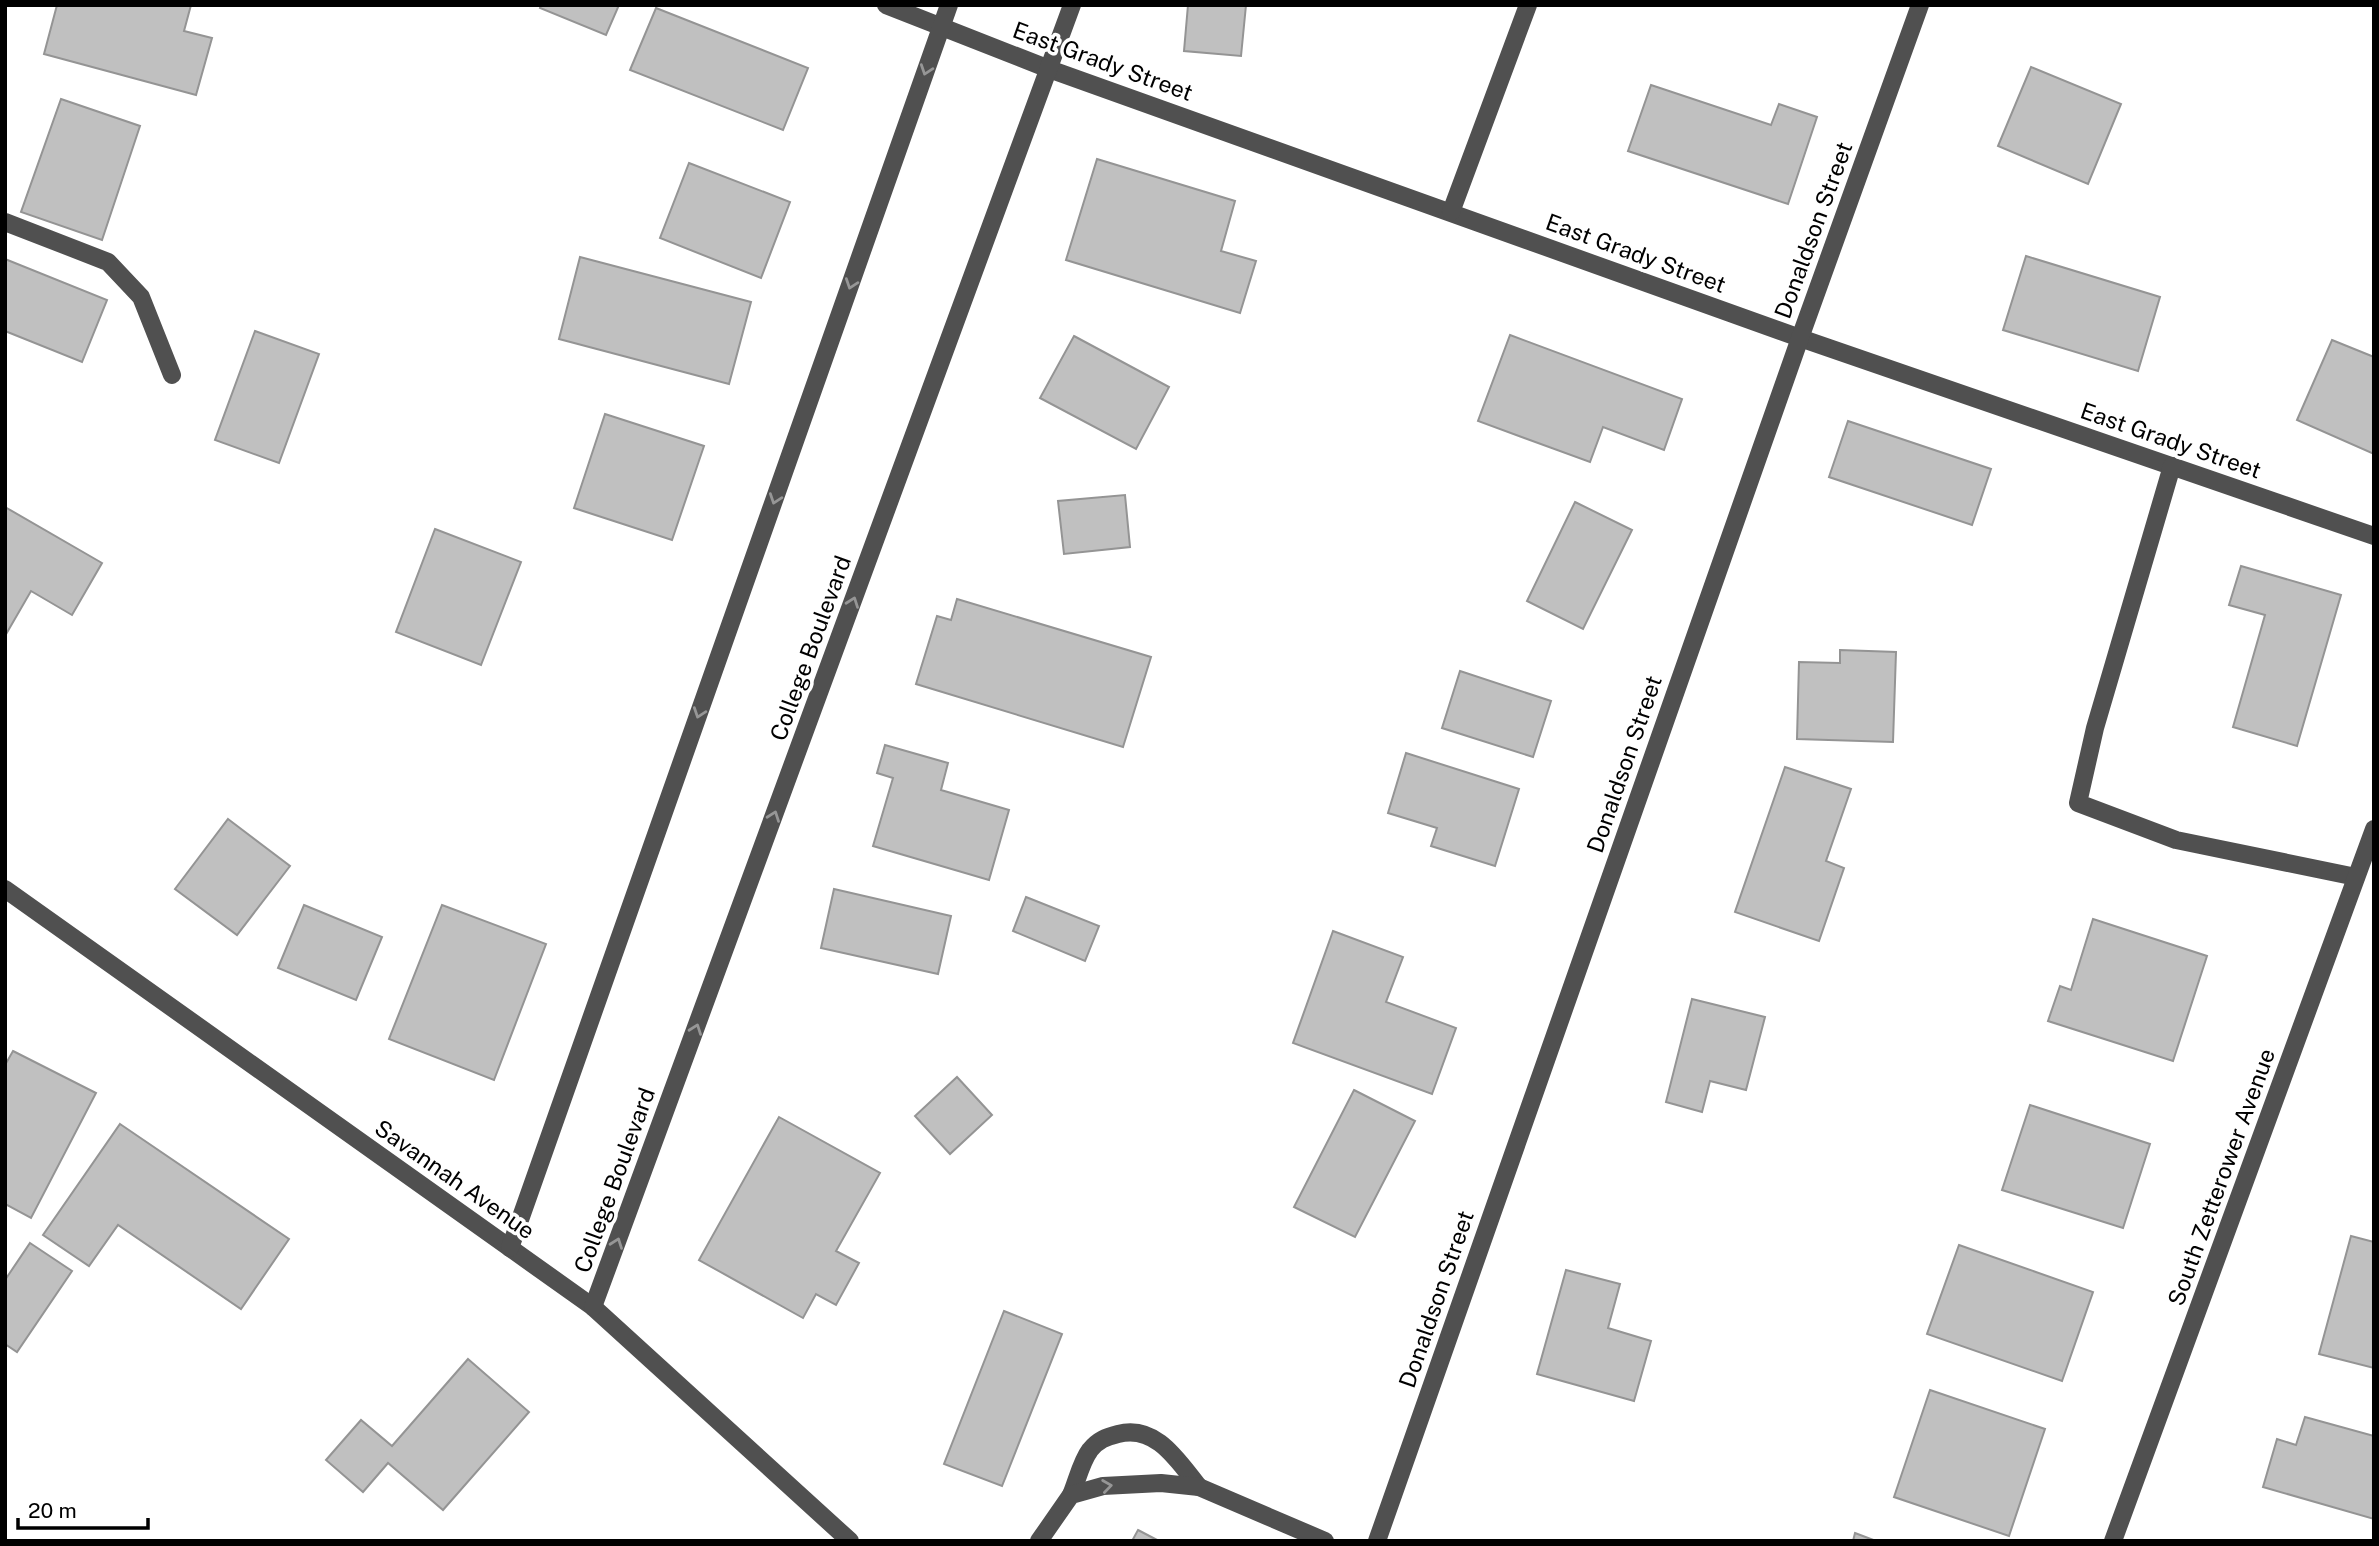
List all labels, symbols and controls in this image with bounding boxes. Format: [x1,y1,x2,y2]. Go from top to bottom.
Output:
street label: East Grady Street [1009,16,1197,106]
one-way arrow [921,63,935,75]
street label: Donaldson Street [1769,138,1857,322]
street label: East Grady Street [1542,208,1730,298]
one-way arrow [845,278,859,290]
street label: East Grady Street [2077,396,2265,484]
one-way arrow [769,492,783,504]
street label: College Boulevard [764,552,856,744]
one-way arrow [845,597,859,609]
street label: Donaldson Street [1581,672,1667,856]
one-way arrow [693,707,707,719]
one-way arrow [766,810,780,822]
one-way arrow [687,1024,701,1036]
street label: South Zetterower Avenue [2162,1045,2280,1309]
street label: College Boulevard [568,1084,660,1276]
street label: Savannah Avenue [370,1114,540,1244]
street label: Donaldson Street [1393,1207,1479,1391]
one-way arrow [609,1237,623,1249]
one-way arrow [1101,1479,1113,1494]
scale bar [18,1486,147,1530]
text: 20 m [28,1498,77,1523]

